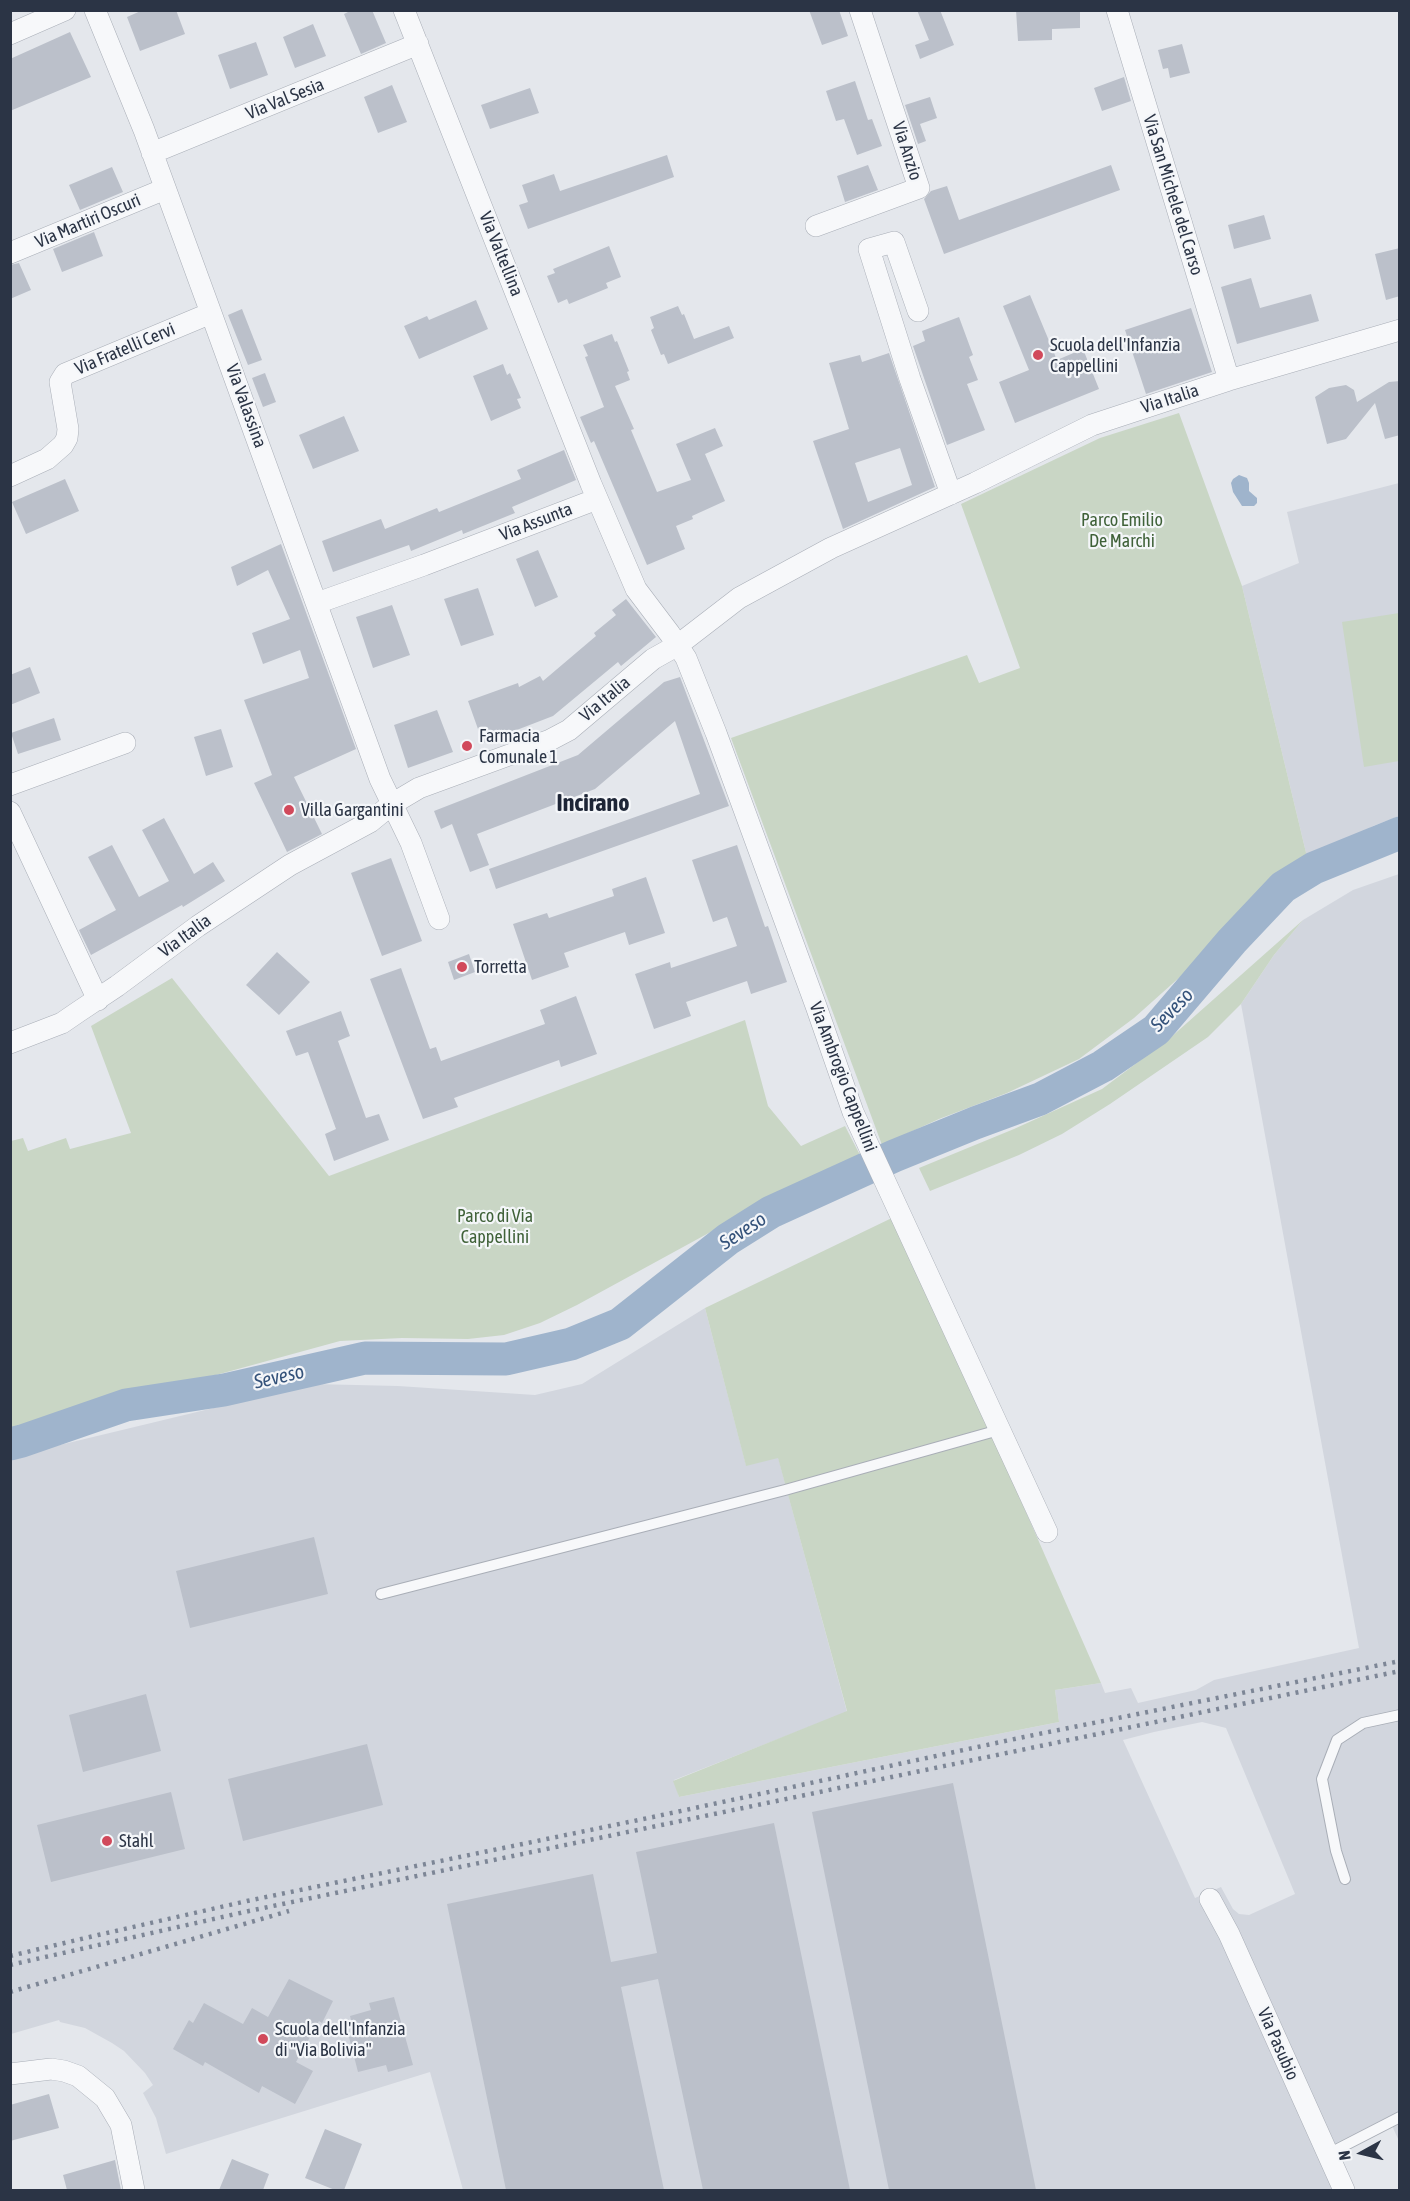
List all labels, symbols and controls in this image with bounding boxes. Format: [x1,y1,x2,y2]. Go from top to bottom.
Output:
street label: Via Val Sesia [243,74,327,124]
street label: Via San Michele del Carso [1138,112,1208,278]
street label: Via Anzio [887,119,927,183]
street label: Via Martiri Oscuri [32,189,144,253]
street label: Via Valtellina [474,209,528,299]
street label: Via Fratelli Cervi [72,318,178,380]
place label: Scuola dell'Infanzia Cappellini [1050,334,1181,376]
marker: Scuola dell'Infanzia Cappellini [1031,348,1045,362]
street label: Via Valassina [221,361,271,451]
street label: Via Italia [1139,380,1201,418]
street label: Via Assunta [497,498,575,546]
park label: Parco Emilio De Marchi [1081,509,1163,552]
street label: Via Italia [575,672,635,726]
place label: Farmacia Comunale 1 [479,725,558,768]
marker: Farmacia Comunale 1 [460,739,474,753]
district label: Incirano [557,789,629,817]
place label: Villa Gargantini [301,799,404,821]
marker: Villa Gargantini [282,803,296,817]
street label: Via Italia [155,910,215,962]
place label: Torretta [474,956,527,978]
marker: Torretta [455,960,469,974]
water label: Seveso [1146,983,1198,1037]
street label: Via Ambrogio Cappellini [804,999,882,1155]
park label: Parco di Via Cappellini [457,1205,533,1248]
water label: Seveso [715,1207,771,1255]
water label: Seveso [252,1360,306,1394]
place label: Stahl [119,1830,154,1852]
marker: Stahl [100,1834,114,1848]
street label: Via Pasubio [1253,2005,1303,2083]
place label: Scuola dell'Infanzia di "Via Bolivia" [275,2018,406,2060]
marker: Scuola dell'Infanzia di "Via Bolivia" [256,2032,270,2046]
north arrow [1332,2123,1392,2183]
text: N [1335,2150,1354,2161]

